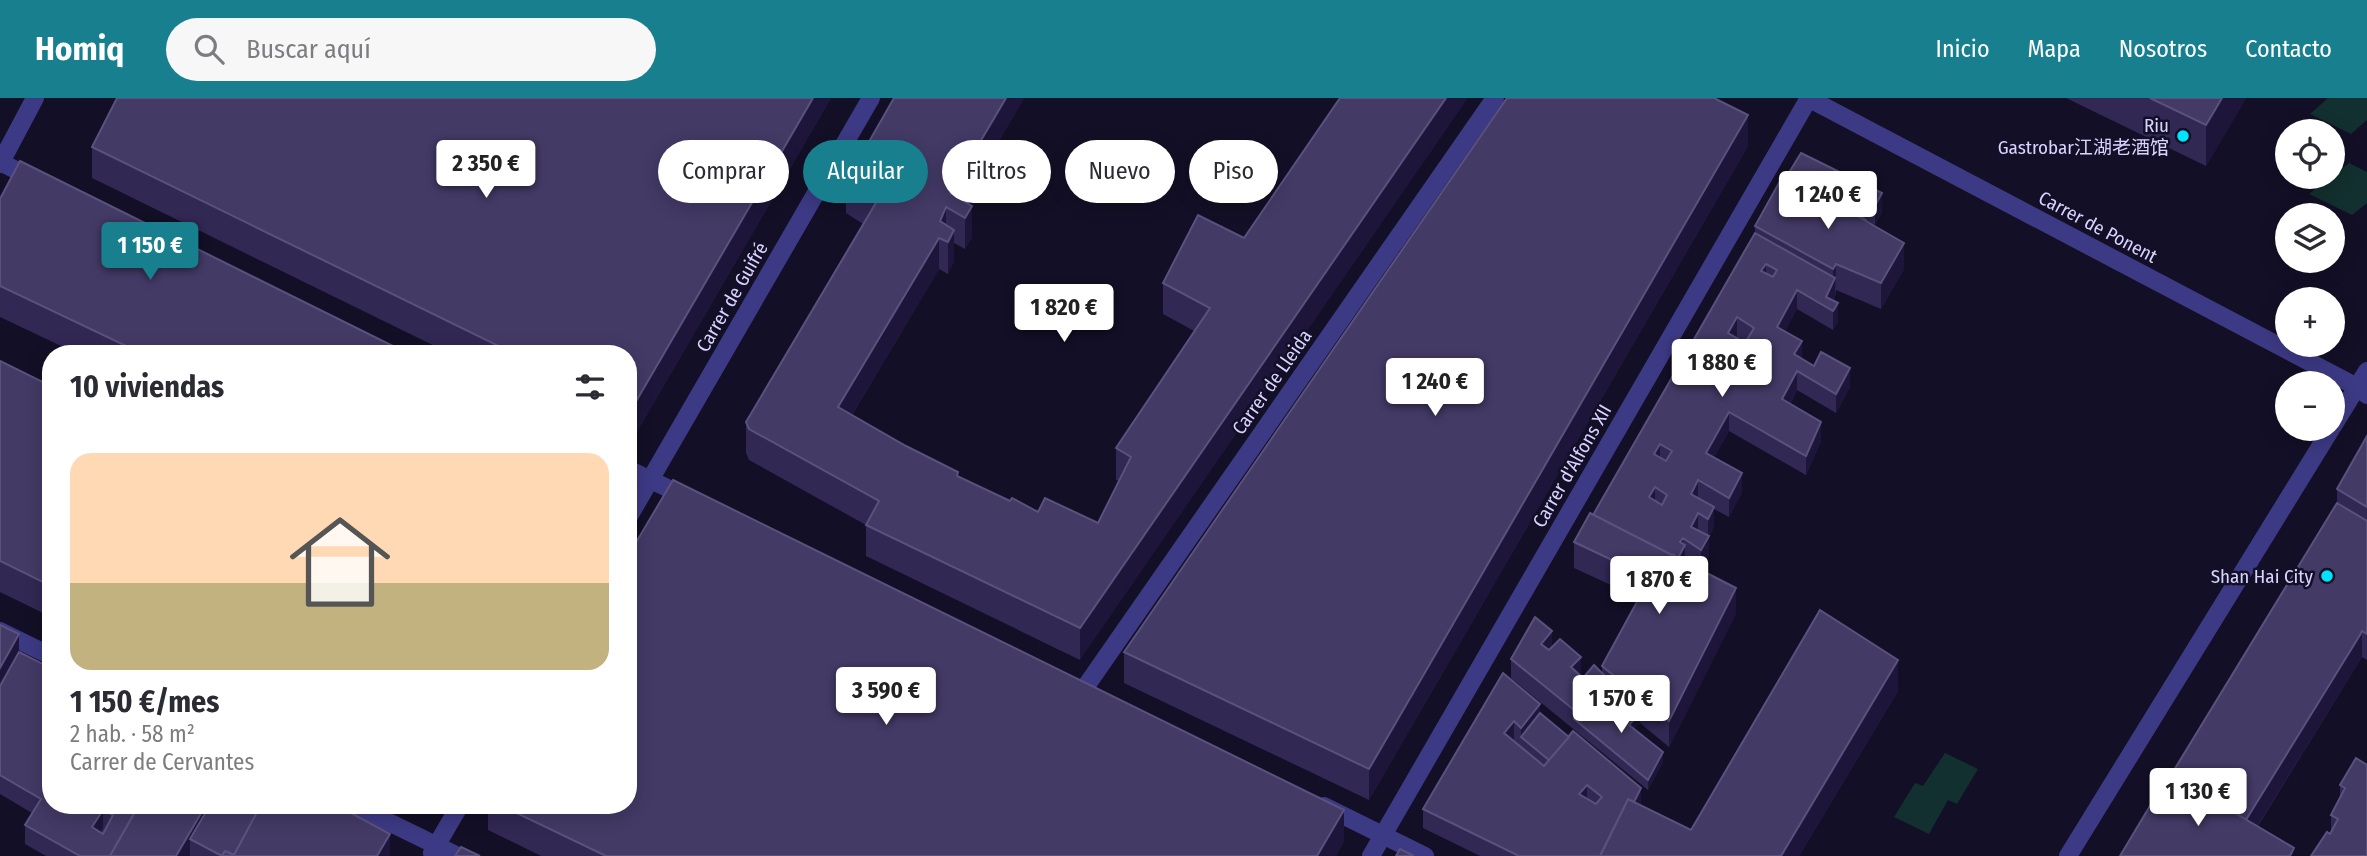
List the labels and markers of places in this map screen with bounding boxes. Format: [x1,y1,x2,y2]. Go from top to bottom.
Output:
place label: Riu Gastrobar江湖老酒馆 [1998,114,2169,159]
marker: Riu Gastrobar江湖老酒馆 [2175,128,2191,144]
pin: 2 350 € [421,140,551,200]
pin: 1 240 € [1763,172,1893,231]
pin: 1 150 € [85,222,215,282]
pin: 1 820 € [999,285,1129,344]
pin: 1 880 € [1657,340,1787,399]
pin: 1 240 € [1370,358,1500,418]
pin: 1 870 € [1594,556,1724,616]
place label: Shan Hai City [2211,565,2314,588]
marker: Shan Hai City [2319,568,2335,584]
pin: 3 590 € [821,668,951,727]
pin: 1 570 € [1556,676,1686,735]
pin: 1 130 € [2133,768,2263,828]

